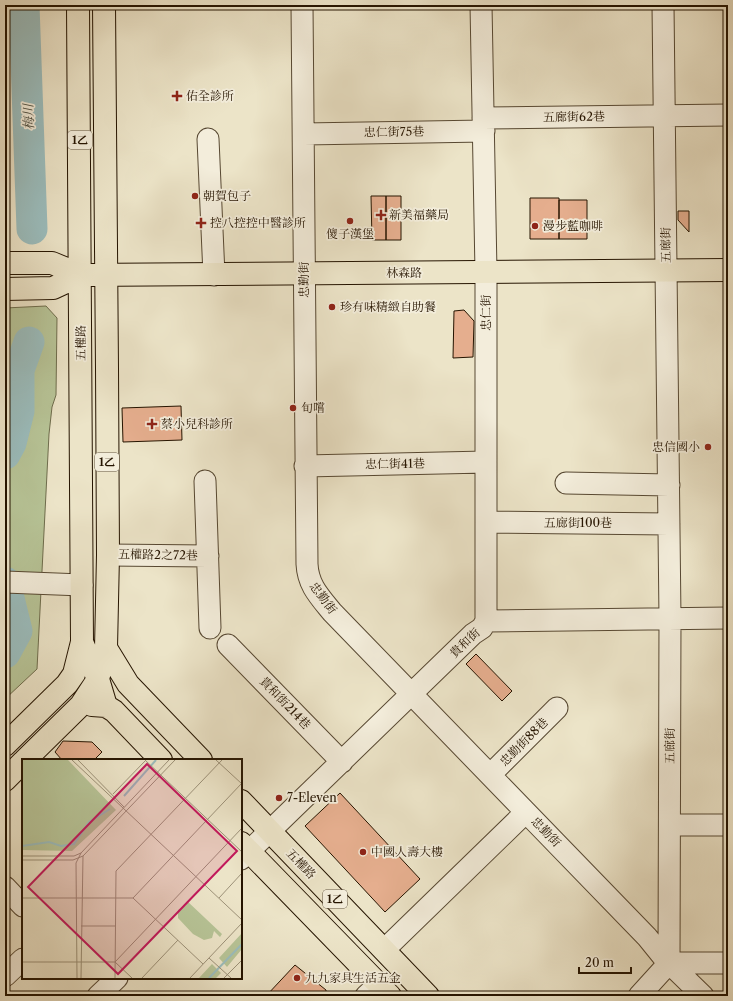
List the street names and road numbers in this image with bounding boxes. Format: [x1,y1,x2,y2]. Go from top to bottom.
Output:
street label: 五廊街62巷 [543,108,605,125]
street label: 忠仁街75巷 [364,123,424,140]
road number: 1乙 [68,131,92,149]
street label: 五廊街 [658,226,673,263]
street label: 忠勤街 [296,261,311,298]
street label: 林森路 [386,265,422,280]
street label: 忠仁街 [478,294,493,331]
street label: 五權路 [73,325,88,361]
road number: 1乙 [95,453,119,471]
street label: 忠仁街41巷 [365,455,425,472]
street label: 五廊街100巷 [544,515,612,530]
street label: 五權路2之72巷 [118,546,198,563]
street label: 忠勤街 [307,579,341,617]
street label: 貴和街 [446,624,484,660]
street label: 貴和街214巷 [257,673,314,732]
street label: 忠勤街88巷 [496,714,551,769]
street label: 五廊街 [662,727,677,764]
street label: 忠勤街 [528,813,565,851]
street label: 五權路 [283,845,319,882]
road number: 1乙 [323,890,347,908]

